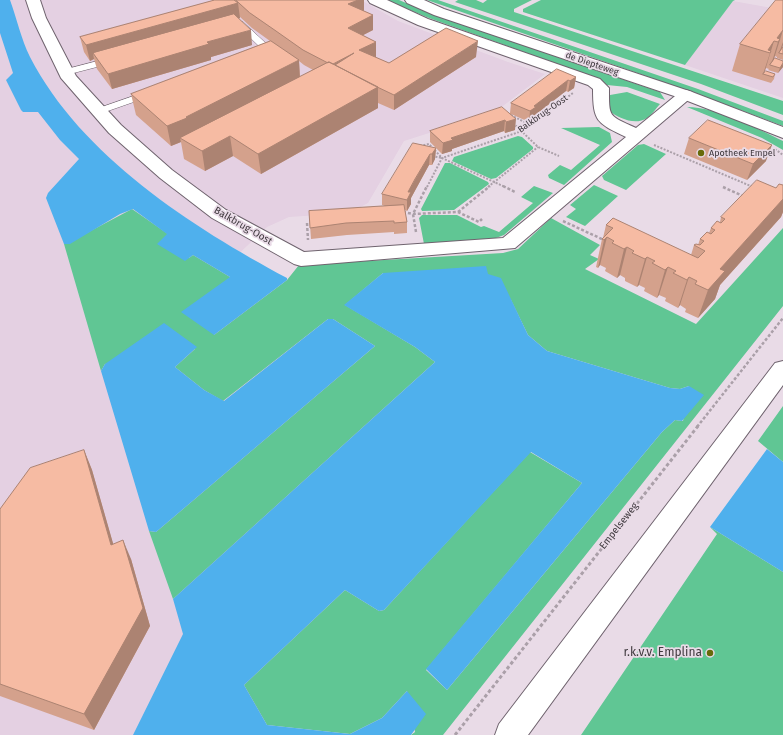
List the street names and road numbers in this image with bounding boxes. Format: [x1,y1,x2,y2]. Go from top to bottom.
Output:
street label: de Diepteweg [564,50,620,78]
street label: Balkbrug-Oost [516,93,570,135]
street label: Balkbrug-Oost [212,204,274,248]
street label: Empelseweg [597,500,641,552]

